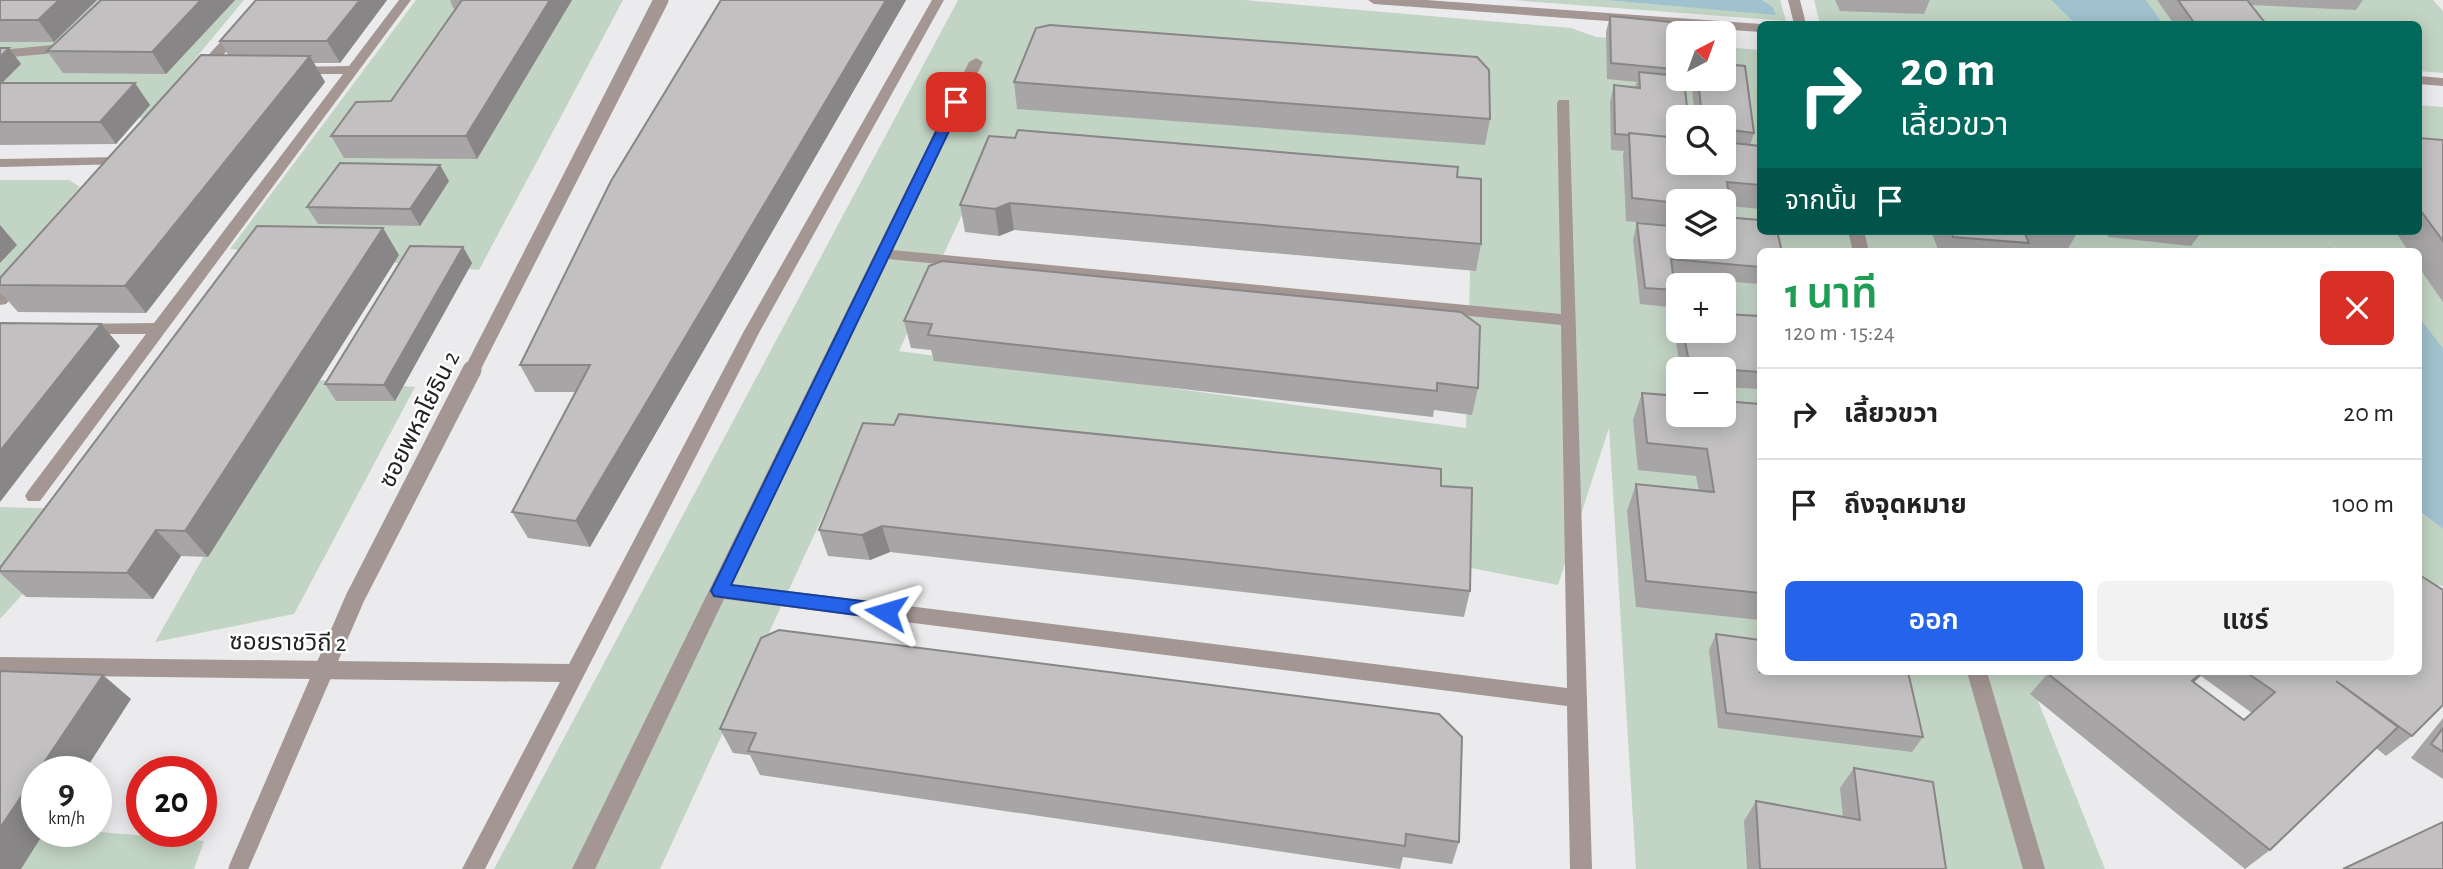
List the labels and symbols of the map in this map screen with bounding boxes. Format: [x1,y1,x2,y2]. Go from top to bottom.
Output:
north arrow [1666,21,1736,91]
pin [926,72,986,132]
street label: ซอยพหลโยธิน 2 [373,346,465,491]
position arrow [849,575,923,649]
street label: ซอยราชวิถี 2 [229,629,347,656]
speed limit sign: 20 [126,756,217,847]

